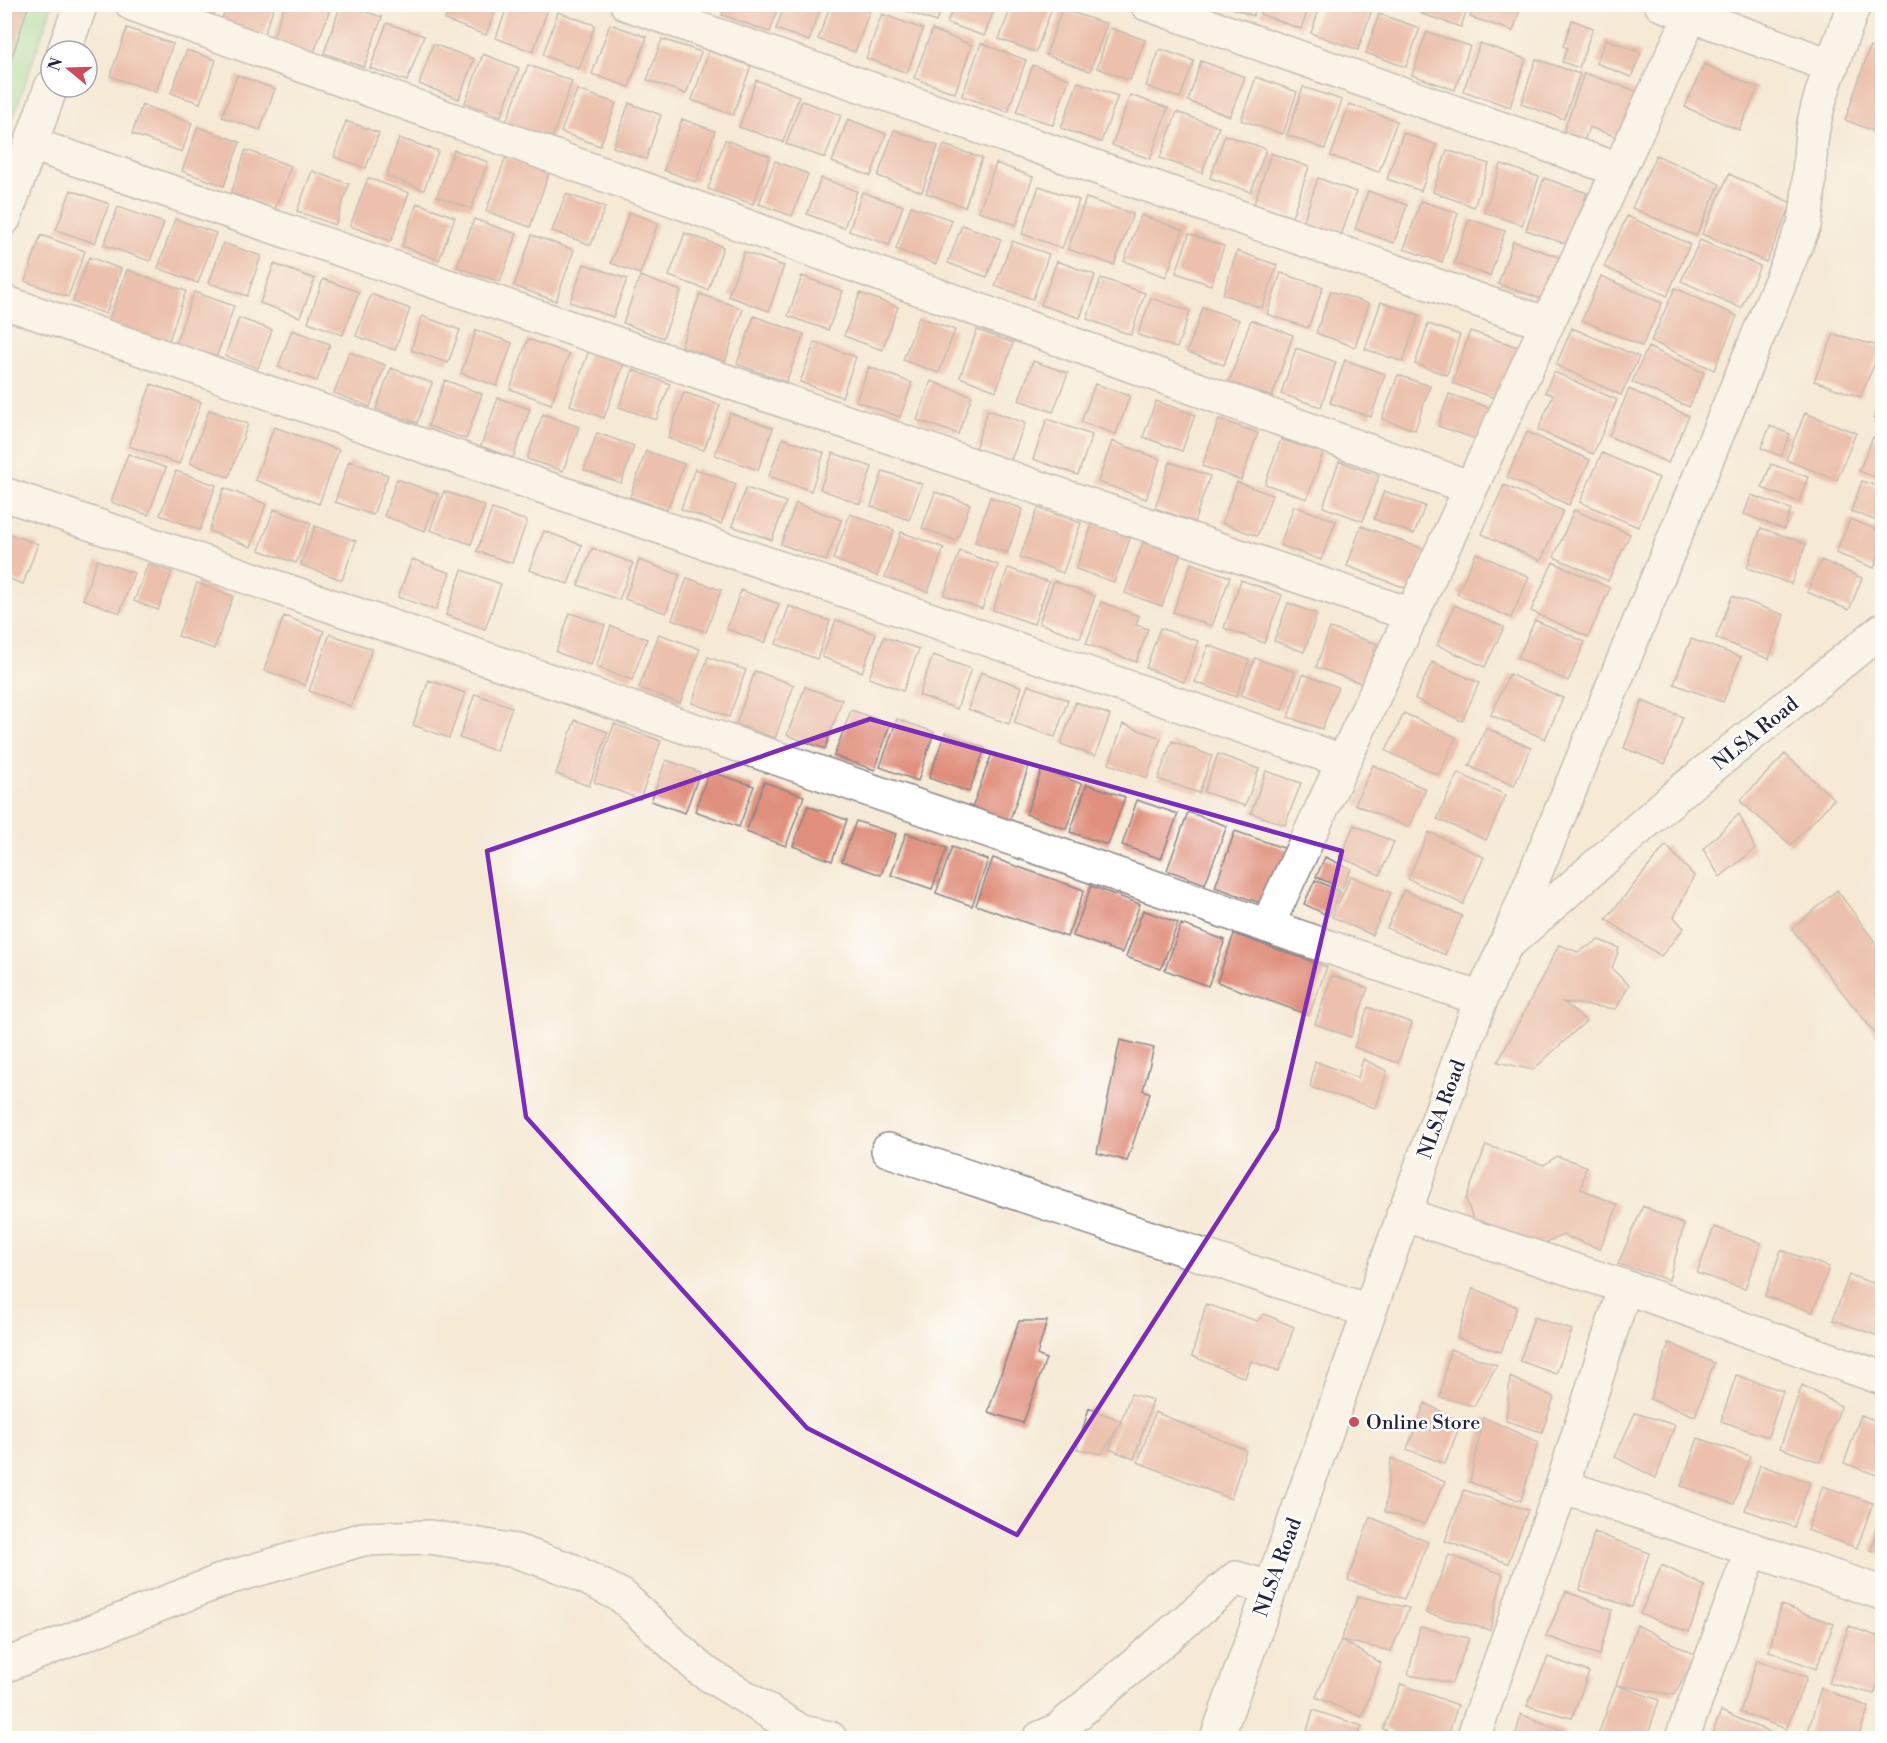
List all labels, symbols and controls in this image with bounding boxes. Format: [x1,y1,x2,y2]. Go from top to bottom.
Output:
north arrow [39,39,99,99]
text: N [44,55,67,74]
street label: NLSA Road [1708,691,1805,776]
street label: NLSA Road [1413,1056,1472,1162]
place label: Online Store [1366,1411,1480,1436]
marker: Online Store [1347,1415,1361,1429]
street label: NLSA Road [1249,1514,1308,1620]

